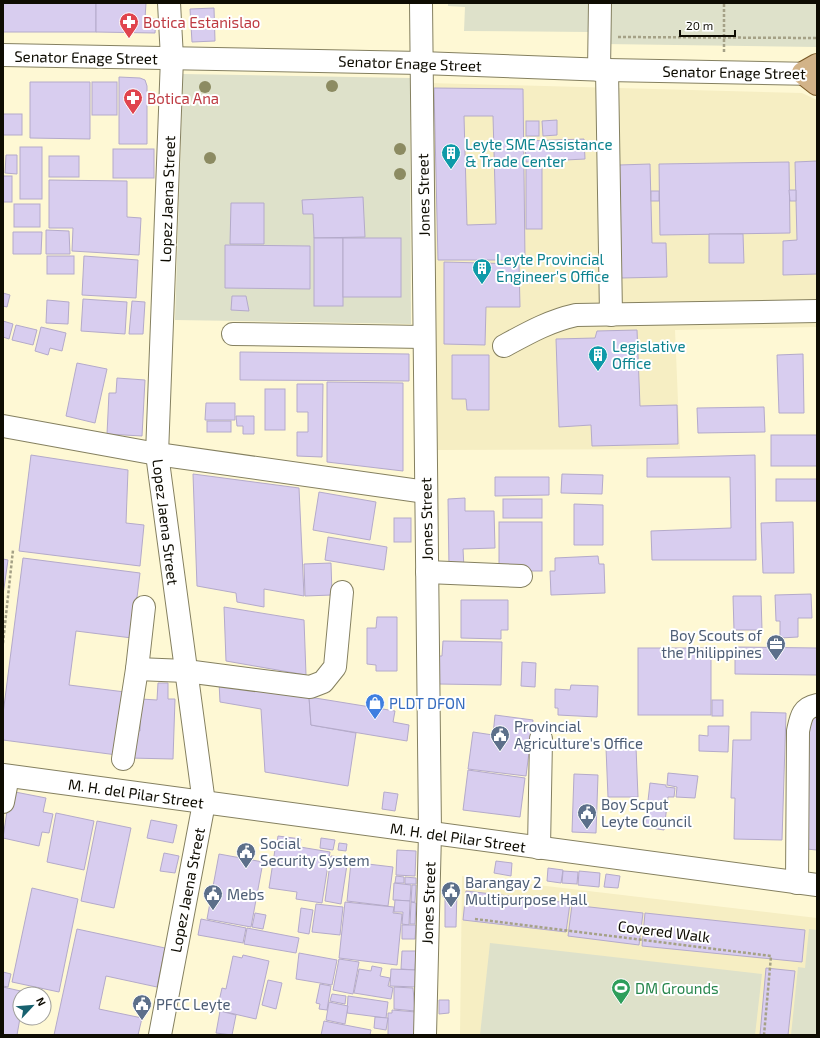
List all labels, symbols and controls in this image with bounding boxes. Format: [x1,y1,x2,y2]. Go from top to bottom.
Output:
pharmacy icon: Botica Estanislao [118,11,140,39]
scale bar [680,12,735,38]
place label: Botica Estanislao [143,13,260,31]
text: 20 m [686,18,713,32]
street label: Senator Enage Street [14,47,158,67]
street label: Senator Enage Street [338,52,482,75]
street label: Senator Enage Street [662,62,806,82]
pharmacy icon: Botica Ana [122,87,144,115]
place label: Botica Ana [147,89,219,107]
street label: Lopez Jaena Street [156,135,178,263]
place label: Leyte SME Assistance & Trade Center [465,135,613,170]
building icon: Leyte SME Assistance & Trade Center [440,142,462,170]
street label: Jones Street [413,153,433,237]
place label: Leyte Provincial Engineer's Office [496,250,609,285]
building icon: Leyte Provincial Engineer's Office [471,257,493,285]
place label: Legislative Office [612,337,686,372]
building icon: Legislative Office [587,344,609,372]
street label: Lopez Jaena Street [149,458,183,586]
street label: Jones Street [416,477,436,561]
place label: Boy Scouts of the Philippines [661,626,762,661]
office icon: Boy Scouts of the Philippines [765,633,787,661]
shop icon: PLDT DFON [364,692,386,720]
place label: PLDT DFON [389,694,466,712]
place label: Provincial Agriculture's Office [514,717,643,752]
public building icon: Provincial Agriculture's Office [489,724,511,752]
street label: M. H. del Pilar Street [67,775,205,811]
place label: Boy Scput Leyte Council [601,795,692,830]
public building icon: Boy Scput Leyte Council [576,802,598,830]
street label: M. H. del Pilar Street [389,819,527,855]
street label: Lopez Jaena Street [166,826,208,954]
place label: Social Security System [260,834,370,869]
public building icon: Social Security System [235,841,257,869]
street label: Jones Street [418,861,438,945]
place label: Barangay 2 Multipurpose Hall [465,873,588,908]
public building icon: Barangay 2 Multipurpose Hall [440,880,462,908]
public building icon: Mebs [202,883,224,911]
place label: Mebs [227,885,264,903]
street label: Covered Walk [617,916,712,946]
sports icon: DM Grounds [610,977,632,1005]
place label: DM Grounds [635,979,719,997]
north arrow [12,986,52,1026]
public building icon: PFCC Leyte [131,993,153,1021]
text: N [34,995,49,1008]
place label: PFCC Leyte [156,995,231,1013]

